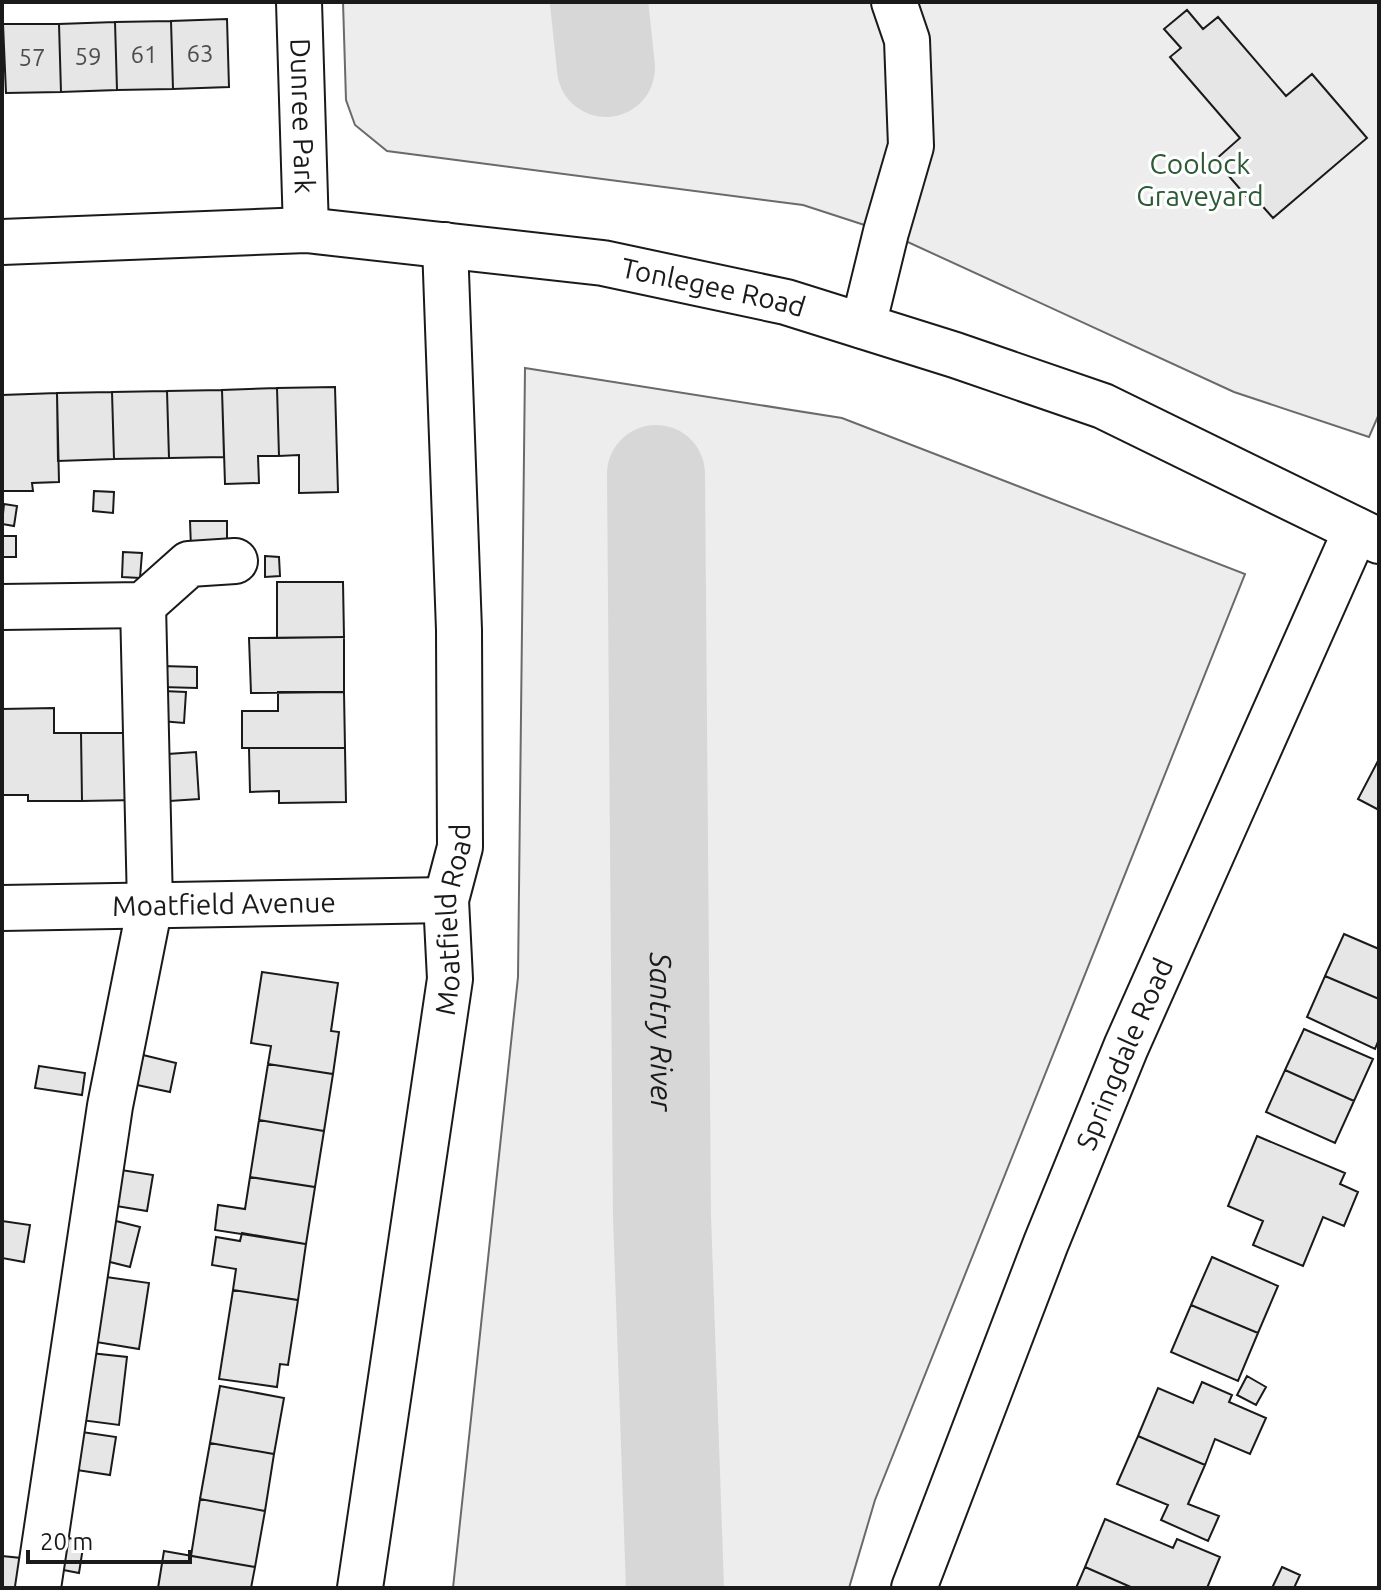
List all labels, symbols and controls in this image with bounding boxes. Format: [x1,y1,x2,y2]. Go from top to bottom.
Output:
street label: Dunree Park [285,38,321,194]
house number: 63 [186,40,214,67]
house number: 61 [130,41,158,68]
house number: 59 [74,43,102,70]
house number: 57 [18,44,46,71]
park label: Coolock Graveyard [1136,148,1264,211]
street label: Tonlegee Road [619,251,809,322]
street label: Moatfield Road [429,824,476,1017]
street label: Moatfield Avenue [112,886,336,921]
water label: Santry River [644,951,679,1113]
street label: Springdale Road [1070,953,1179,1154]
scale bar [28,1514,190,1564]
text: 20 m [40,1528,93,1555]

